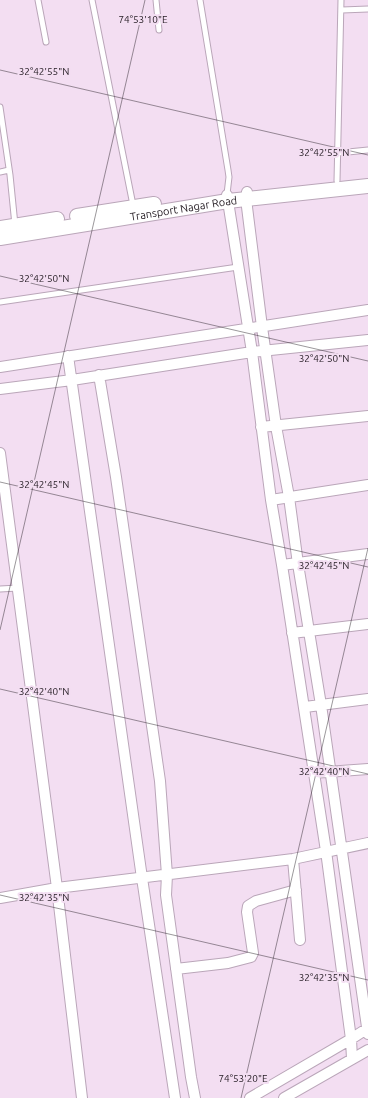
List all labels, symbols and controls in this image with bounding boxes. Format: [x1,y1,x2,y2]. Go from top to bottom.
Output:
text: 74°53'10"E [118,14,168,25]
text: 32°42'55"N [19,66,69,77]
text: 32°42'55"N [299,147,349,158]
street label: Transport Nagar Road [129,194,238,223]
text: 32°42'50"N [19,273,69,284]
text: 32°42'50"N [299,353,349,364]
text: 32°42'45"N [19,479,69,490]
text: 32°42'45"N [299,560,349,571]
text: 32°42'40"N [19,686,69,697]
text: 32°42'40"N [299,766,349,777]
text: 32°42'35"N [19,892,69,903]
text: 32°42'35"N [299,972,349,983]
text: 74°53'20"E [218,1073,268,1084]

